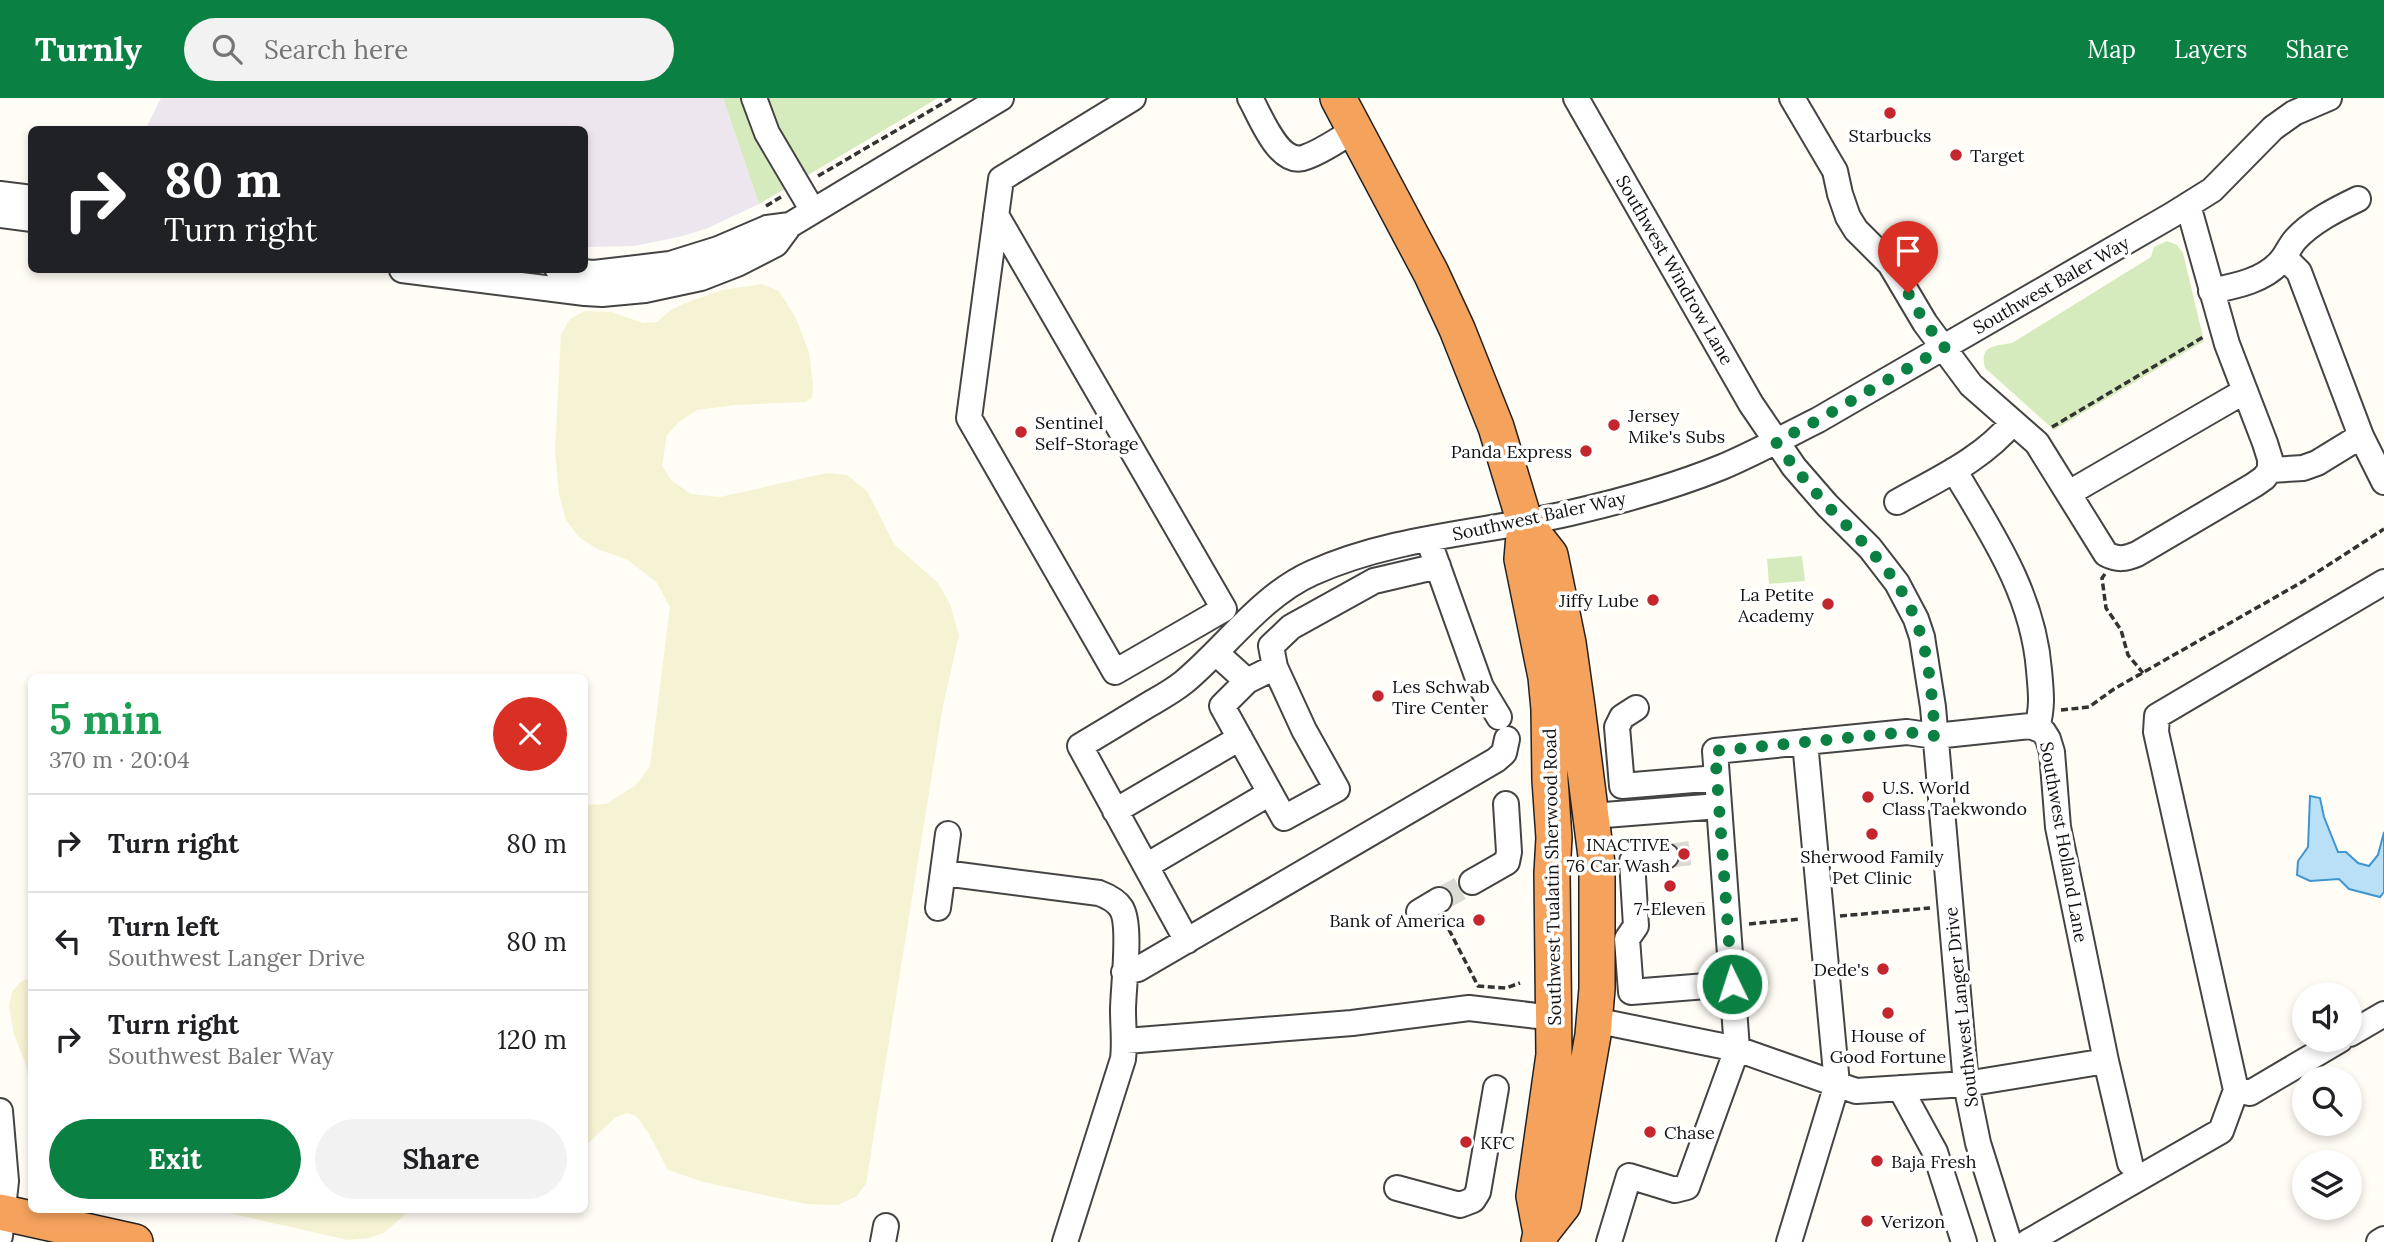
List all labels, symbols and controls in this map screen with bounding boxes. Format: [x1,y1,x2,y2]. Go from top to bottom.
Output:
search box [184,18,674,81]
text: Turnly [35,28,142,70]
icon: search [208,30,246,68]
text: Search here [264,33,408,66]
text: Map [2087,34,2136,65]
text: Layers [2174,34,2247,65]
text: Share [2285,34,2349,65]
marker: Starbucks [1882,105,1898,121]
place label: Starbucks [1849,124,1931,147]
place label: Target [1970,144,2025,167]
marker: Target [1948,147,1964,163]
text: 80 m [164,148,281,210]
icon: right [49,154,140,245]
street label: Southwest Windrow Lane [1611,171,1739,369]
text: Turn right [164,209,317,250]
pin [1878,221,1938,293]
street label: Southwest Baler Way [1969,231,2134,339]
icon: arrive [1889,232,1927,270]
place label: Jersey Mike's Subs [1627,404,1725,448]
place label: Sentinel Self-Storage [1035,411,1139,455]
marker: Jersey Mike's Subs [1606,417,1622,433]
marker: Sentinel Self-Storage [1013,424,1029,440]
place label: Panda Express [1451,440,1572,463]
marker: Panda Express [1578,443,1594,459]
street label: Southwest Baler Way [1450,486,1628,546]
place label: La Petite Academy [1737,583,1814,627]
place label: Jiffy Lube [1558,589,1639,612]
marker: Jiffy Lube [1645,592,1661,608]
marker: La Petite Academy [1820,596,1836,612]
place label: Les Schwab Tire Center [1392,675,1490,719]
marker: Les Schwab Tire Center [1370,688,1386,704]
text: 5 min [49,692,162,746]
button: close [493,697,567,771]
street label: Southwest Tualatin Sherwood Road [1538,728,1566,1026]
street label: Southwest Holland Lane [2035,740,2093,944]
text: 370 m · 20:04 [49,745,190,774]
place label: U.S. World Class Taekwondo [1882,776,2027,820]
marker: U.S. World Class Taekwondo [1860,789,1876,805]
icon: right [49,824,87,862]
marker: Sherwood Family Pet Clinic [1864,826,1880,842]
text: Turn right [108,827,239,860]
text: 80 m [506,827,567,860]
place label: INACTIVE 76 Car Wash [1567,833,1670,877]
place label: Sherwood Family Pet Clinic [1800,845,1944,889]
marker: INACTIVE 76 Car Wash [1676,846,1692,862]
marker: 7-Eleven [1662,878,1678,894]
place label: 7-Eleven [1634,897,1706,920]
street label: Southwest Langer Drive [1939,905,1983,1108]
place label: Bank of America [1329,909,1465,932]
text: Turn left [108,910,219,943]
marker: Bank of America [1471,912,1487,928]
icon: left [49,922,87,960]
text: 80 m [506,925,567,958]
text: Southwest Langer Drive [108,943,365,972]
position arrow [1695,947,1769,1021]
place label: Dede's [1814,958,1869,981]
marker: Dede's [1875,961,1891,977]
map controls [2292,982,2362,1220]
button: sound [2292,982,2362,1052]
marker: House of Good Fortune [1880,1005,1896,1021]
text: Turn right [108,1008,239,1041]
icon: right [49,1020,87,1058]
text: 120 m [497,1023,567,1056]
place label: House of Good Fortune [1830,1024,1947,1068]
text: Southwest Baler Way [108,1041,334,1070]
button: search [2292,1066,2362,1136]
button: Exit [49,1119,301,1199]
button: Share [315,1119,567,1199]
place label: Chase [1664,1121,1715,1144]
marker: Chase [1642,1124,1658,1140]
place label: KFC [1480,1131,1515,1154]
marker: KFC [1458,1134,1474,1150]
place label: Baja Fresh [1891,1150,1977,1173]
button: layers [2292,1150,2362,1220]
marker: Baja Fresh [1869,1153,1885,1169]
place label: Verizon [1880,1210,1945,1233]
marker: Verizon [1859,1213,1875,1229]

